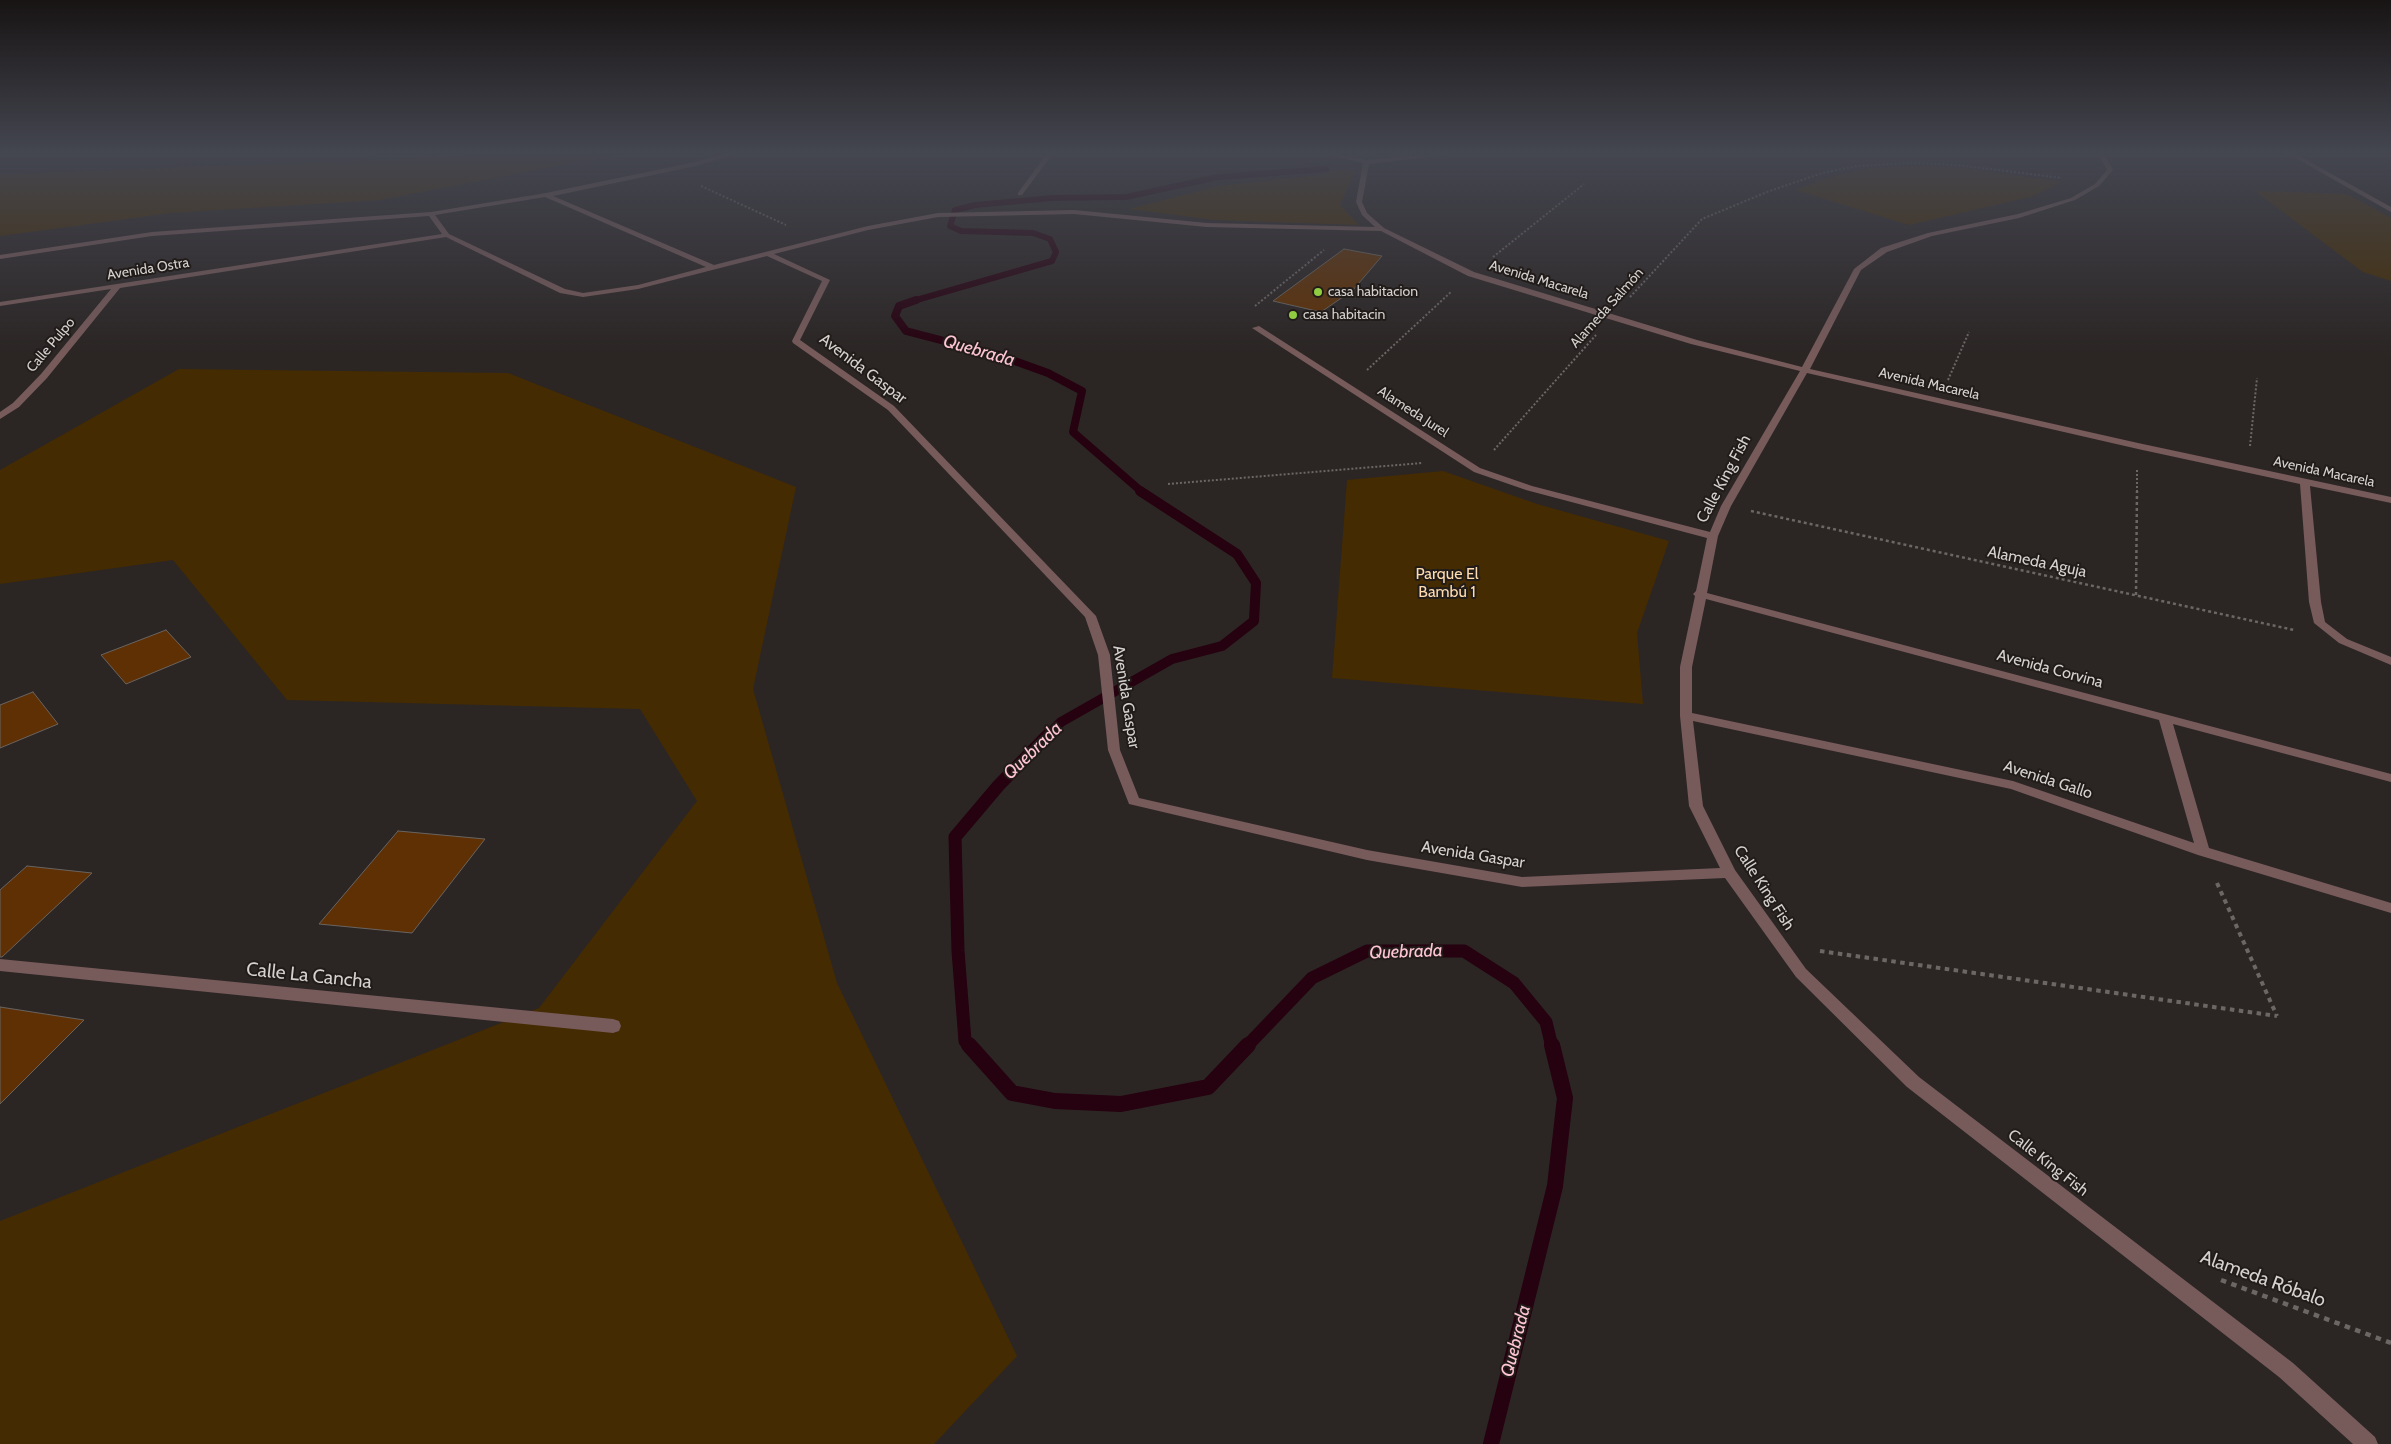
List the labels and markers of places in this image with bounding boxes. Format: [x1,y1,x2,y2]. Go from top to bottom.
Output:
place label: casa habitacion [1328,284,1418,300]
marker: casa habitacion [1312,286,1324,298]
place label: casa habitacin [1303,307,1385,323]
marker: casa habitacin [1287,309,1299,321]

